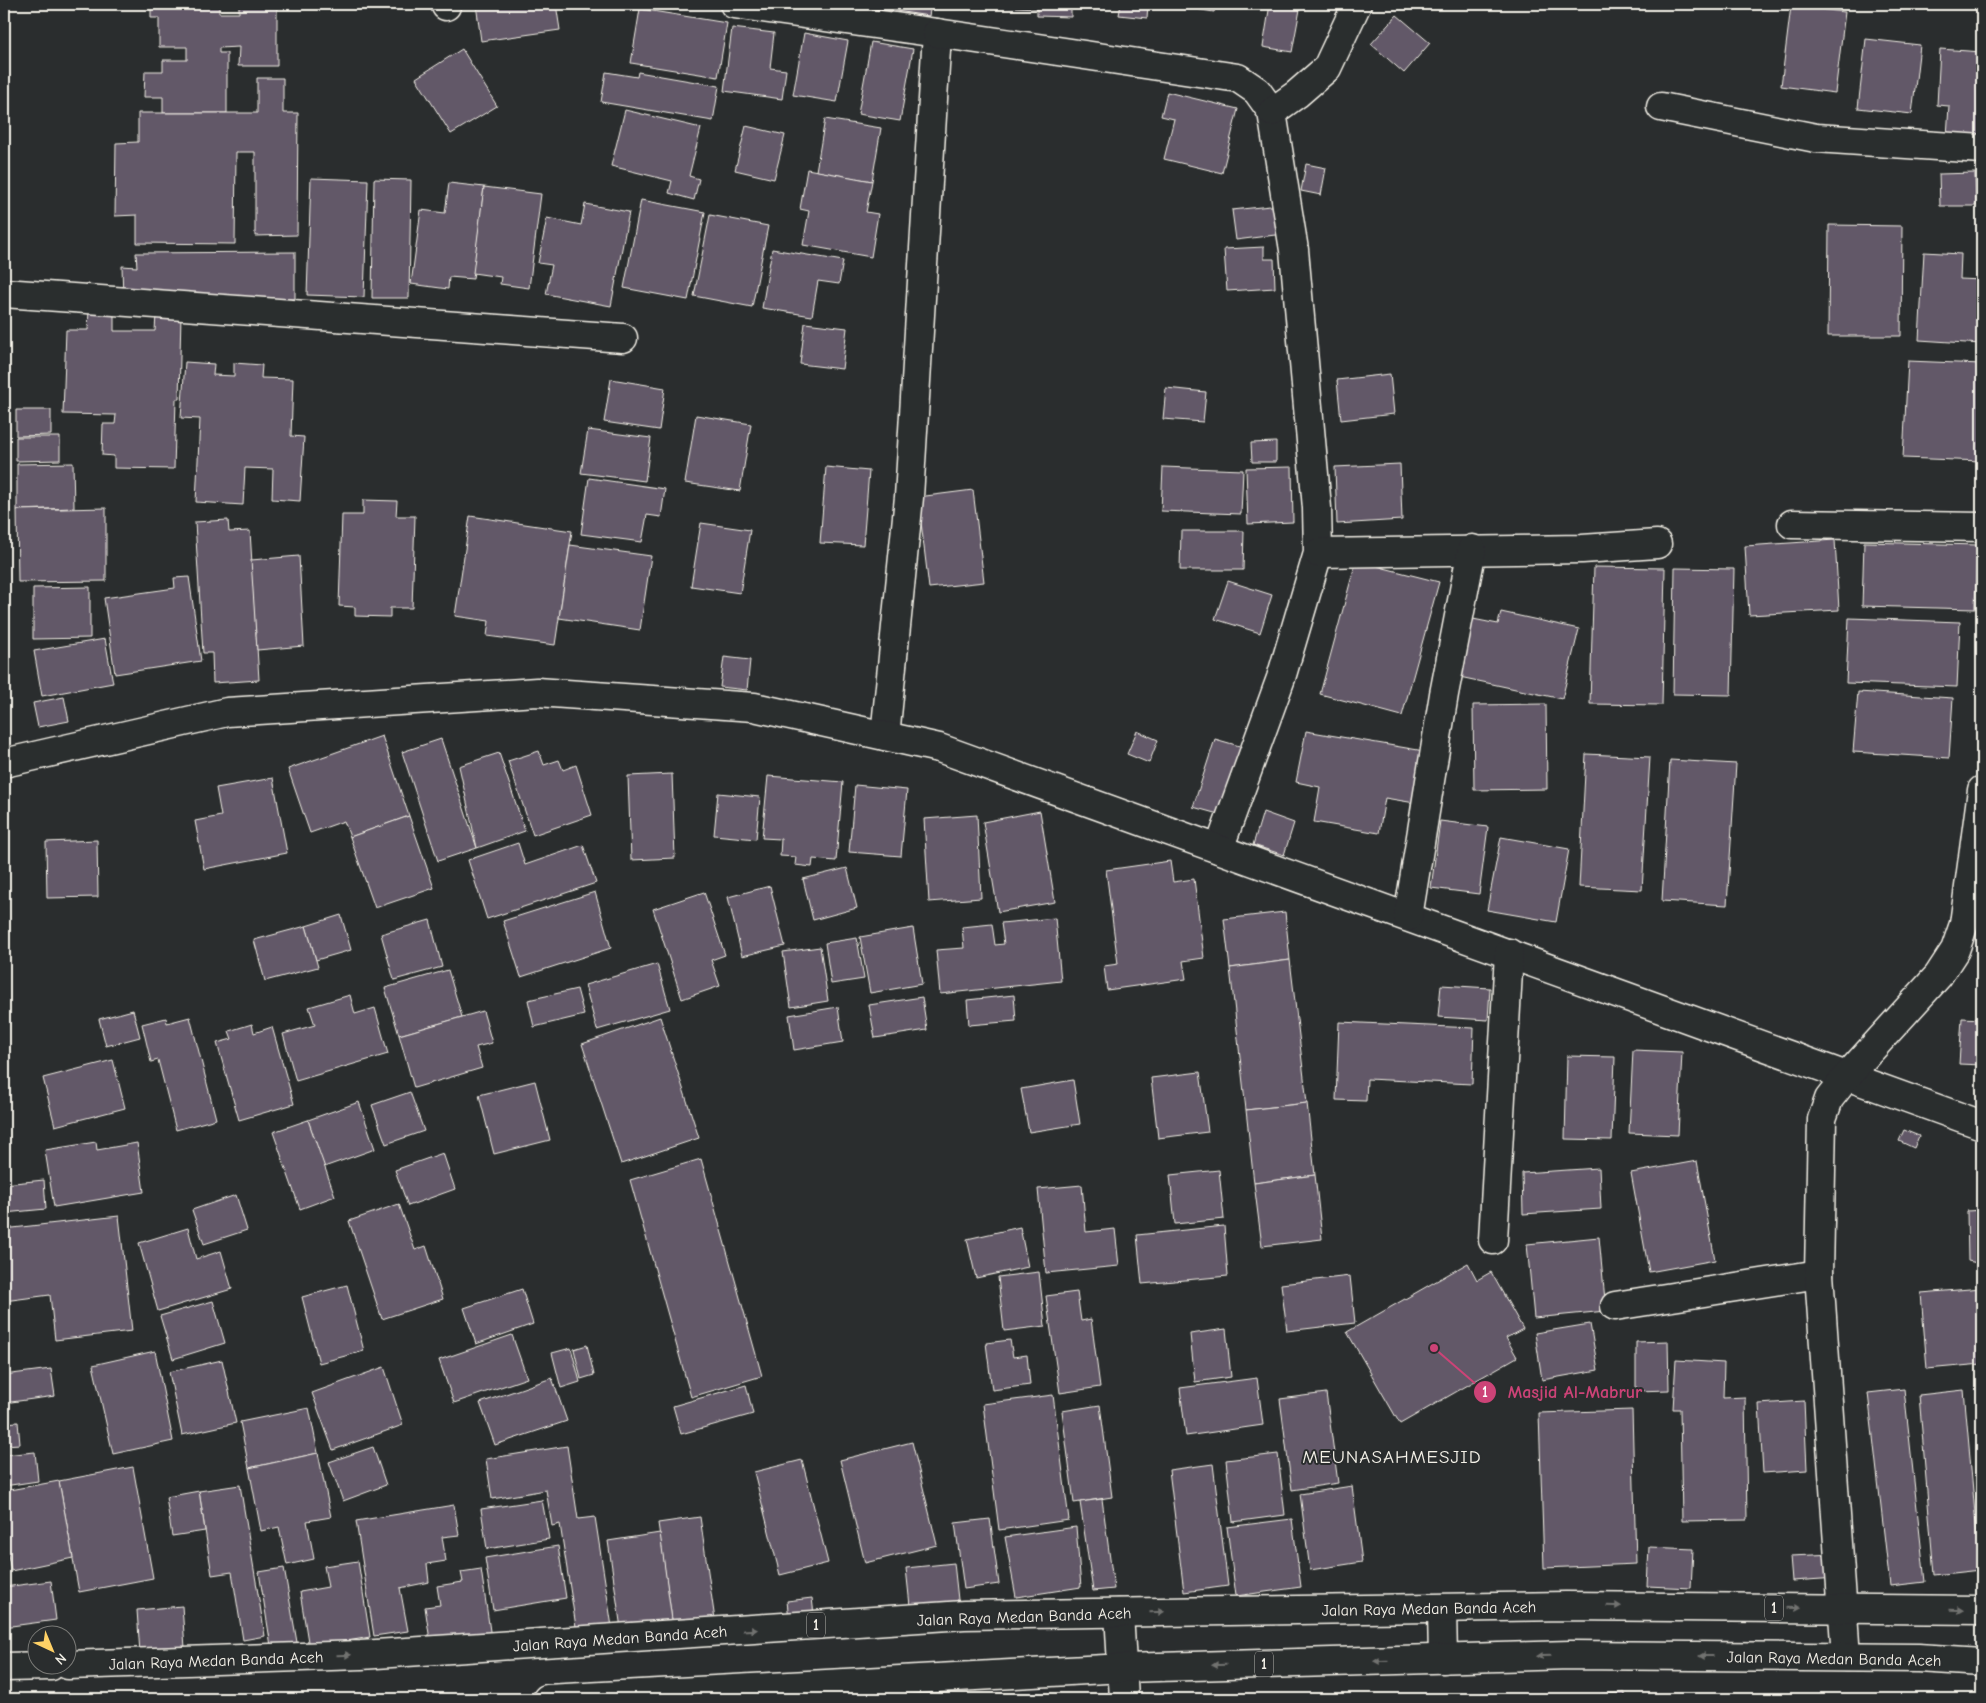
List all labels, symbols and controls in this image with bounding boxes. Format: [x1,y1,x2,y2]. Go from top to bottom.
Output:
callout: Masjid Al-Mabrur [1473,1375,1652,1408]
text: Masjid Al-Mabrur [1508,1382,1643,1403]
text: 1 [1482,1383,1488,1401]
district label: MEUNASAHMESJID [1302,1446,1482,1468]
road number: 1 [1765,1596,1783,1620]
street label: Jalan Raya Medan Banda Aceh [1322,1598,1537,1620]
one-way arrow [1607,1602,1623,1610]
street label: Jalan Raya Medan Banda Aceh [916,1604,1132,1630]
one-way arrow [1787,1604,1803,1612]
one-way arrow [1949,1606,1965,1614]
one-way arrow [1149,1608,1165,1616]
road number: 1 [807,1612,825,1638]
street label: Jalan Raya Medan Banda Aceh [512,1623,728,1655]
one-way arrow [743,1625,759,1633]
north arrow [28,1626,78,1676]
street label: Jalan Raya Medan Banda Aceh [108,1648,324,1674]
street label: Jalan Raya Medan Banda Aceh [1726,1648,1941,1670]
text: N [51,1650,70,1668]
one-way arrow [336,1651,352,1659]
road number: 1 [1255,1652,1273,1676]
one-way arrow [1535,1652,1551,1660]
one-way arrow [1698,1652,1714,1660]
one-way arrow [1373,1657,1389,1665]
one-way arrow [1210,1662,1226,1670]

